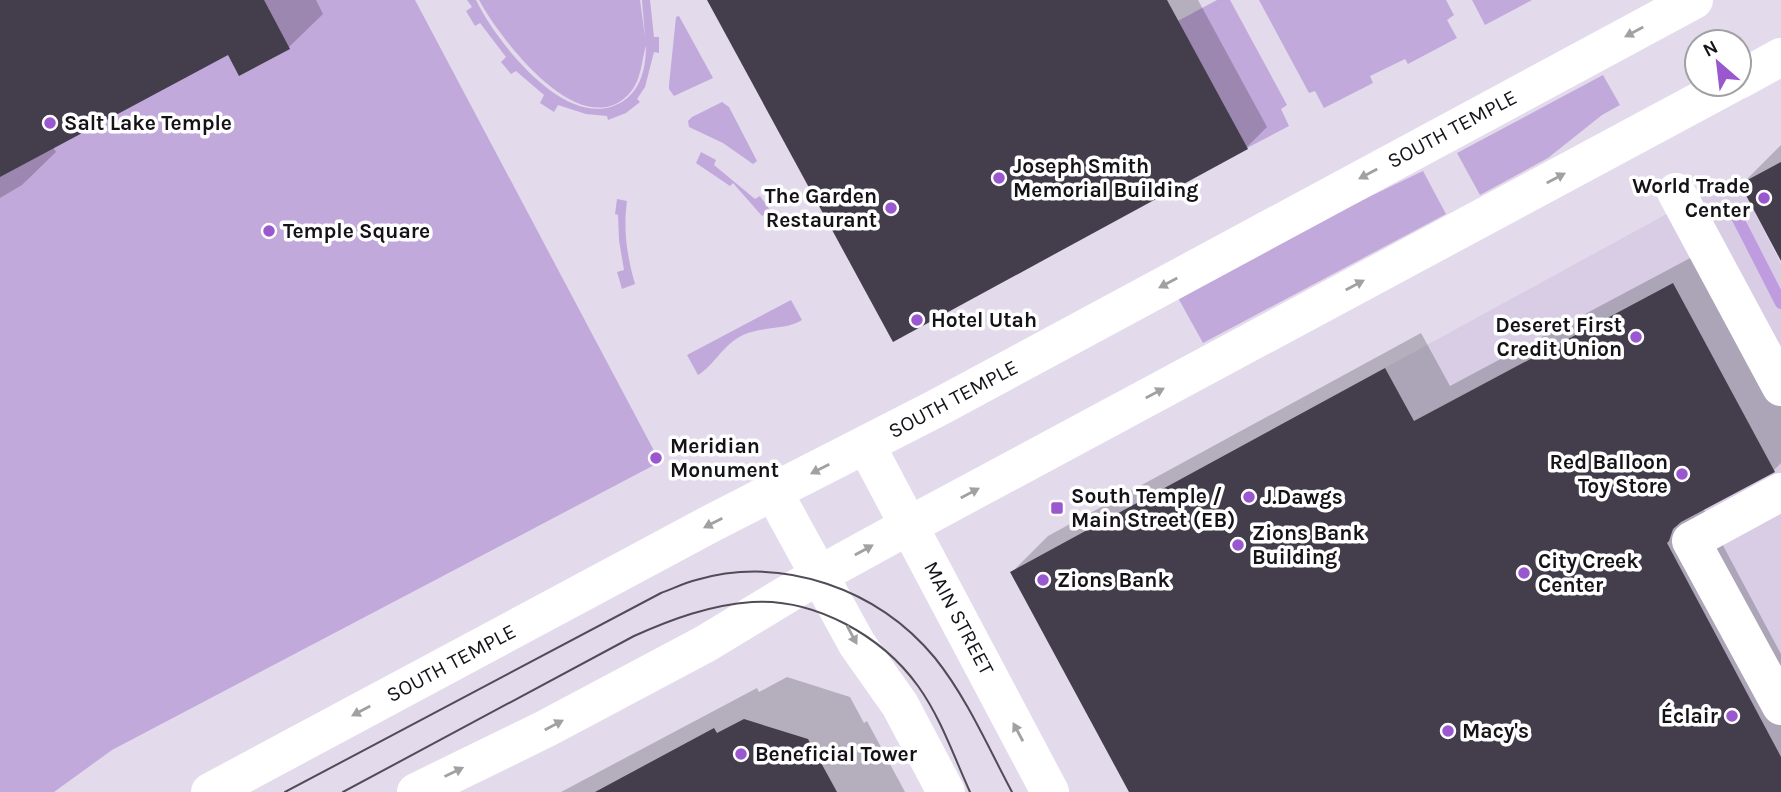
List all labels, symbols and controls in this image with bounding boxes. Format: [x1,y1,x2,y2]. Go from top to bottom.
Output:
one-way arrow [1624,26,1643,38]
north arrow [1683,28,1753,98]
text: N [1699,36,1722,62]
street label: SOUTH TEMPLE [1383,85,1521,173]
place label: Salt Lake Temple [64,111,232,135]
marker: Salt Lake Temple [42,115,58,131]
place label: Joseph Smith Memorial Building [1013,154,1199,202]
one-way arrow [1359,168,1378,180]
marker: Joseph Smith Memorial Building [991,170,1007,186]
one-way arrow [1546,172,1566,183]
place label: World Trade Center [1632,174,1751,222]
place label: The Garden Restaurant [764,184,877,232]
marker: World Trade Center [1756,190,1772,206]
marker: The Garden Restaurant [883,200,899,216]
place label: Temple Square [283,219,430,244]
marker: Temple Square [261,223,277,239]
one-way arrow [1158,276,1178,288]
one-way arrow [1345,279,1365,291]
place label: Hotel Utah [931,308,1037,332]
marker: Hotel Utah [909,312,925,328]
place label: Deseret First Credit Union [1495,313,1622,361]
marker: Deseret First Credit Union [1628,329,1644,345]
street label: SOUTH TEMPLE [884,355,1022,443]
one-way arrow [1145,387,1165,399]
place label: Meridian Monument [670,434,779,482]
marker: Meridian Monument [648,450,664,466]
place label: Red Balloon Toy Store [1550,450,1668,498]
one-way arrow [810,463,830,475]
marker: Red Balloon Toy Store [1674,466,1690,482]
place label: South Temple / Main Street (EB) [1071,484,1235,532]
place label: J.Dawgs [1263,485,1343,509]
one-way arrow [960,487,980,499]
marker: J.Dawgs [1241,489,1257,505]
marker: South Temple / Main Street (EB) [1049,500,1065,516]
one-way arrow [703,517,723,529]
place label: Zions Bank Building [1252,521,1365,569]
marker: Zions Bank Building [1230,537,1246,553]
one-way arrow [855,544,874,556]
place label: City Creek Center [1538,549,1639,597]
street label: MAIN STREET [919,557,999,679]
marker: City Creek Center [1516,565,1532,581]
place label: Zions Bank [1057,568,1170,592]
marker: Zions Bank [1035,572,1051,588]
street label: SOUTH TEMPLE [382,619,520,707]
one-way arrow [846,625,858,645]
place label: Éclair [1661,702,1719,728]
one-way arrow [352,705,371,717]
marker: Éclair [1724,708,1740,724]
one-way arrow [545,719,565,731]
place label: Macy's [1462,719,1529,743]
one-way arrow [1012,722,1024,741]
marker: Macy's [1440,723,1456,739]
place label: Beneficial Tower [755,742,918,766]
marker: Beneficial Tower [733,746,749,762]
one-way arrow [444,766,464,778]

